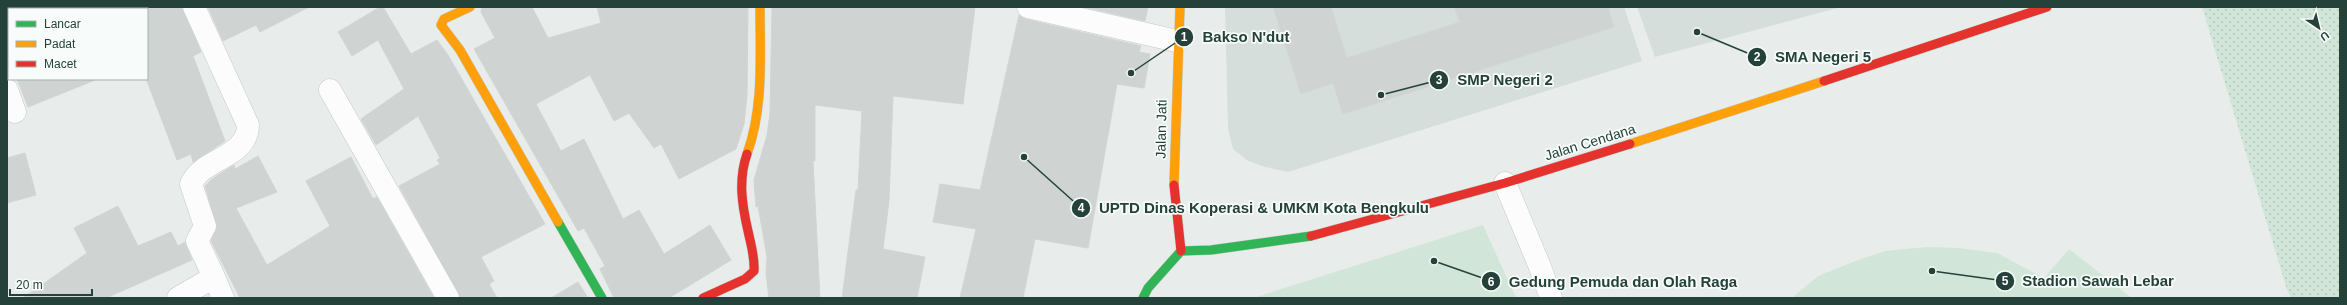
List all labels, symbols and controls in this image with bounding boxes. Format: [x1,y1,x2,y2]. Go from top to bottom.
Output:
legend [8,8,148,80]
north arrow [2299,8,2339,48]
text: Lancar [44,17,81,31]
callout: Bakso N'dut [1174,23,1297,50]
text: Bakso N'dut [1203,28,1289,45]
text: U [2318,29,2331,43]
text: 1 [1181,30,1188,44]
text: Padat [44,37,76,51]
callout: SMA Negeri 5 [1747,43,1880,70]
text: SMA Negeri 5 [1775,48,1871,65]
text: 2 [1754,50,1761,64]
text: Macet [44,57,77,71]
callout: SMP Negeri 2 [1429,67,1561,94]
text: SMP Negeri 2 [1457,71,1553,88]
text: 3 [1436,73,1443,87]
street label: Jalan Jati [1152,99,1170,159]
street label: Jalan Cendana [1543,121,1638,163]
callout: UPTD Dinas Koperasi & UMKM Kota Bengkulu [1071,195,1437,222]
text: UPTD Dinas Koperasi & UMKM Kota Bengkulu [1099,199,1429,216]
text: 4 [1078,201,1085,215]
callout: Stadion Sawah Lebar [1995,267,2182,294]
callout: Gedung Pemuda dan Olah Raga [1481,268,1745,295]
scale bar [10,271,92,297]
text: Stadion Sawah Lebar [2022,272,2174,289]
text: Gedung Pemuda dan Olah Raga [1509,273,1738,290]
text: 5 [2002,274,2009,288]
text: 6 [1488,275,1495,289]
text: 20 m [16,278,43,292]

